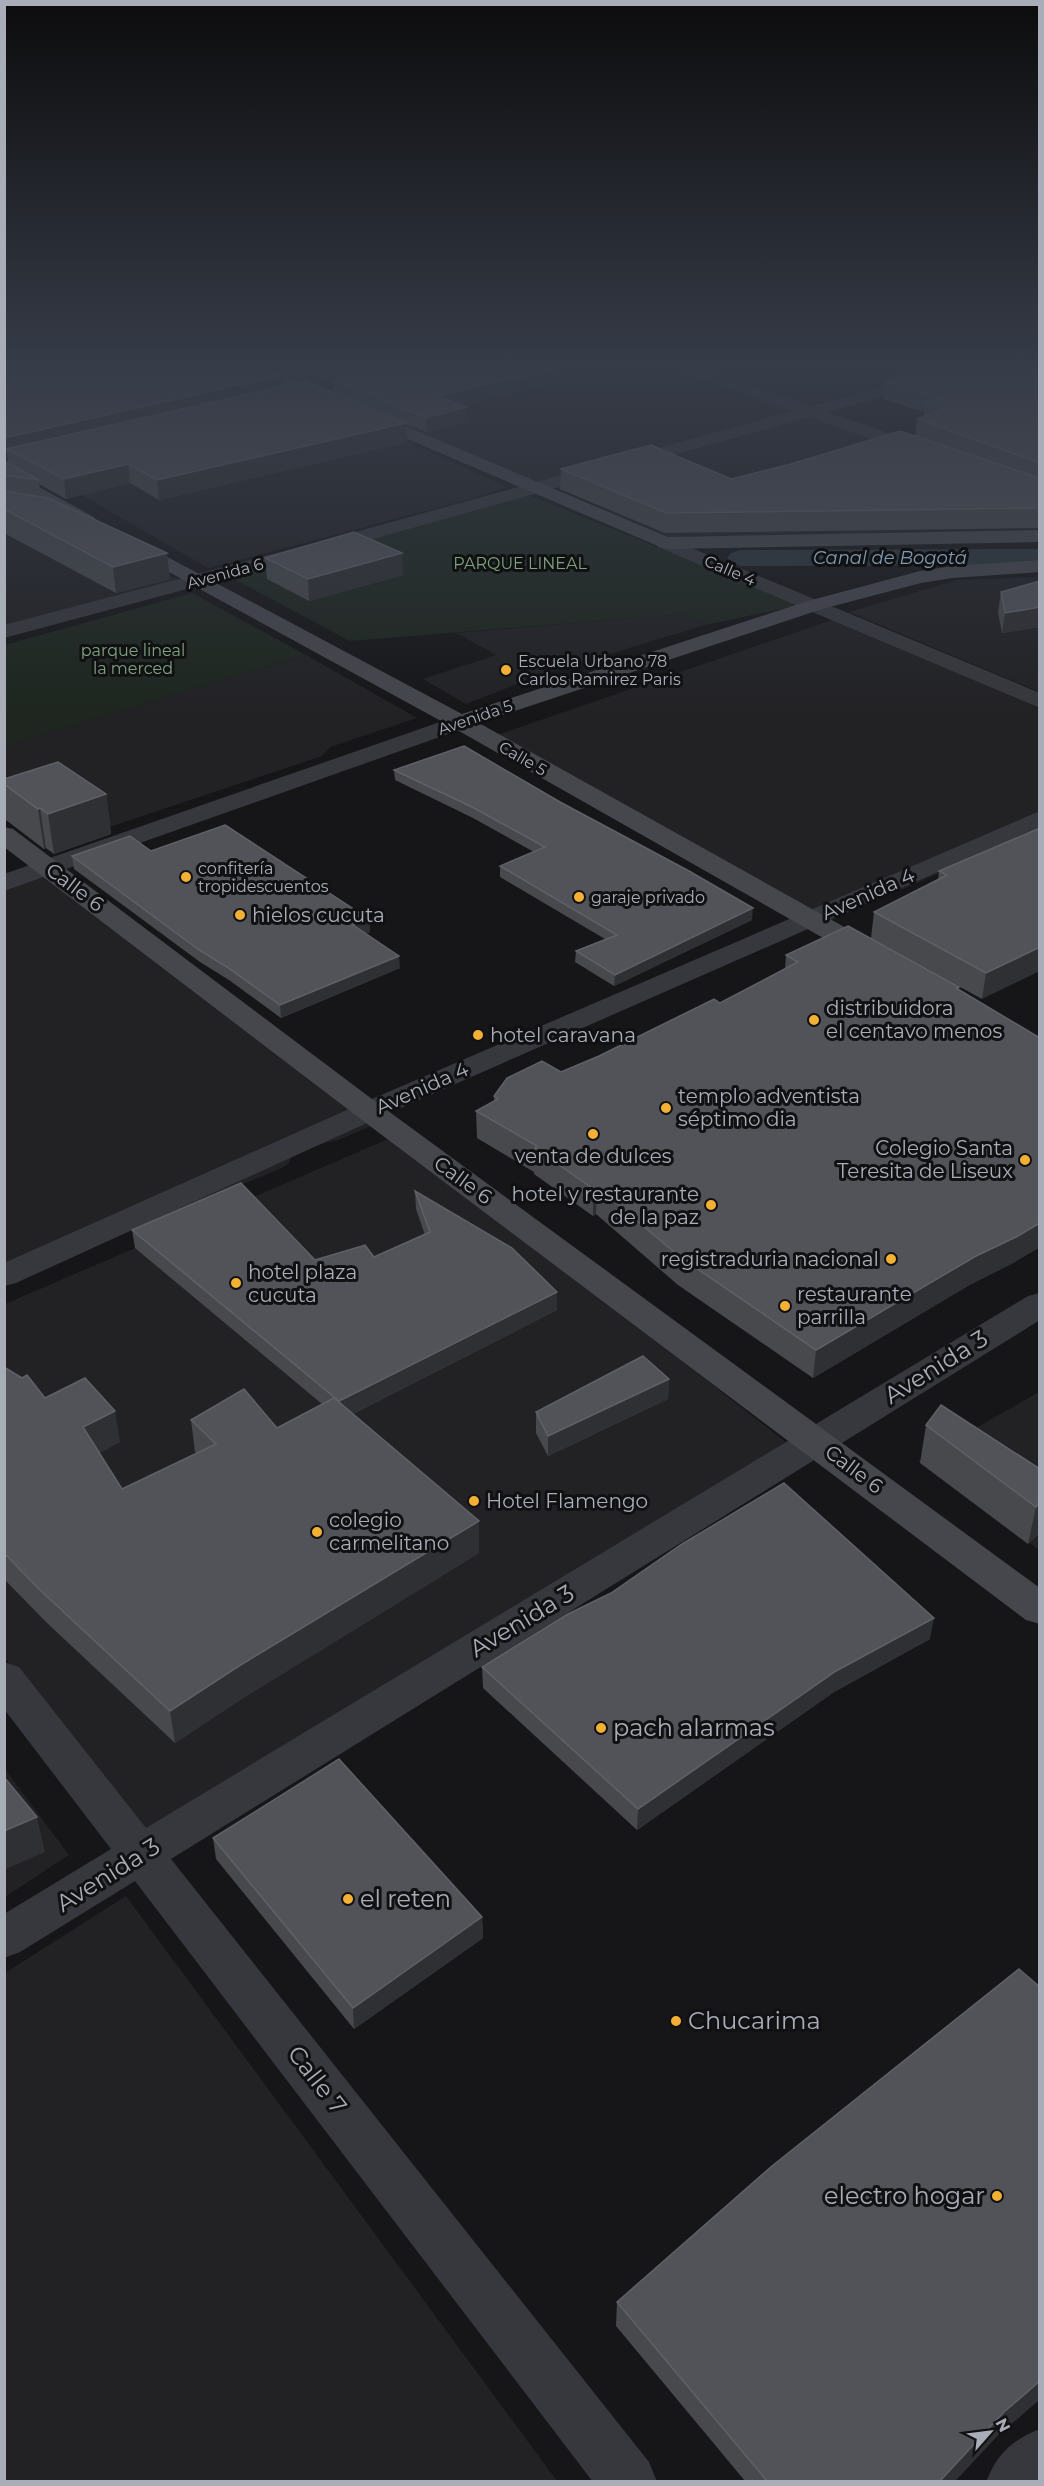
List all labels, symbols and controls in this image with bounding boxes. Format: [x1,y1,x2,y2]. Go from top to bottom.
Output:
water label: Canal de Bogotá [813,547,967,569]
street label: Calle 4 [701,551,759,590]
street label: Avenida 6 [185,554,266,593]
park label: PARQUE LINEAL [453,554,587,573]
park label: parque lineal la merced [81,641,185,678]
place label: Escuela Urbano 78 Carlos Ramirez Paris [518,652,681,689]
marker: Escuela Urbano 78 Carlos Ramirez Paris [499,663,513,677]
street label: Avenida 5 [435,696,515,739]
street label: Calle 5 [495,737,550,780]
street label: Calle 6 [41,858,109,916]
place label: confitería tropidescuentos [198,859,329,896]
street label: Avenida 4 [818,863,918,925]
marker: confitería tropidescuentos [179,870,193,884]
place label: garaje privado [591,888,705,907]
marker: garaje privado [572,890,586,904]
place label: hielos cucuta [252,903,385,927]
marker: hielos cucuta [233,908,247,922]
place label: distribuidora el centavo menos [826,996,1002,1043]
marker: distribuidora el centavo menos [807,1013,821,1027]
place label: hotel caravana [490,1023,636,1047]
marker: hotel caravana [471,1028,485,1042]
street label: Avenida 4 [372,1057,472,1119]
place label: templo adventista séptimo dia [678,1084,860,1131]
marker: templo adventista séptimo dia [659,1101,673,1115]
marker: venta de dulces [586,1127,600,1141]
place label: Colegio Santa Teresita de Liseux [837,1136,1013,1183]
place label: venta de dulces [514,1144,672,1168]
street label: Calle 6 [429,1151,497,1209]
marker: Colegio Santa Teresita de Liseux [1018,1153,1032,1167]
place label: hotel y restaurante de la paz [512,1182,699,1229]
marker: hotel y restaurante de la paz [704,1198,718,1212]
place label: registraduria nacional [661,1247,879,1271]
marker: registraduria nacional [884,1252,898,1266]
place label: hotel plaza cucuta [248,1260,357,1307]
marker: hotel plaza cucuta [229,1276,243,1290]
place label: restaurante parrilla [797,1282,912,1329]
marker: restaurante parrilla [778,1299,792,1313]
street label: Avenida 3 [879,1323,993,1410]
street label: Calle 6 [820,1440,888,1498]
place label: Hotel Flamengo [486,1489,648,1513]
marker: Hotel Flamengo [467,1494,481,1508]
place label: colegio carmelitano [329,1508,449,1555]
marker: colegio carmelitano [310,1525,324,1539]
street label: Avenida 3 [464,1578,579,1663]
place label: pach alarmas [613,1713,775,1742]
marker: pach alarmas [594,1721,608,1735]
street label: Avenida 3 [51,1831,165,1918]
place label: el reten [360,1884,451,1913]
marker: el reten [341,1892,355,1906]
place label: Chucarima [688,2006,821,2035]
marker: Chucarima [669,2014,683,2028]
street label: Calle 7 [282,2040,353,2120]
place label: electro hogar [824,2181,985,2210]
marker: electro hogar [990,2189,1004,2203]
north arrow [960,2402,1020,2462]
text: N [991,2415,1014,2435]

